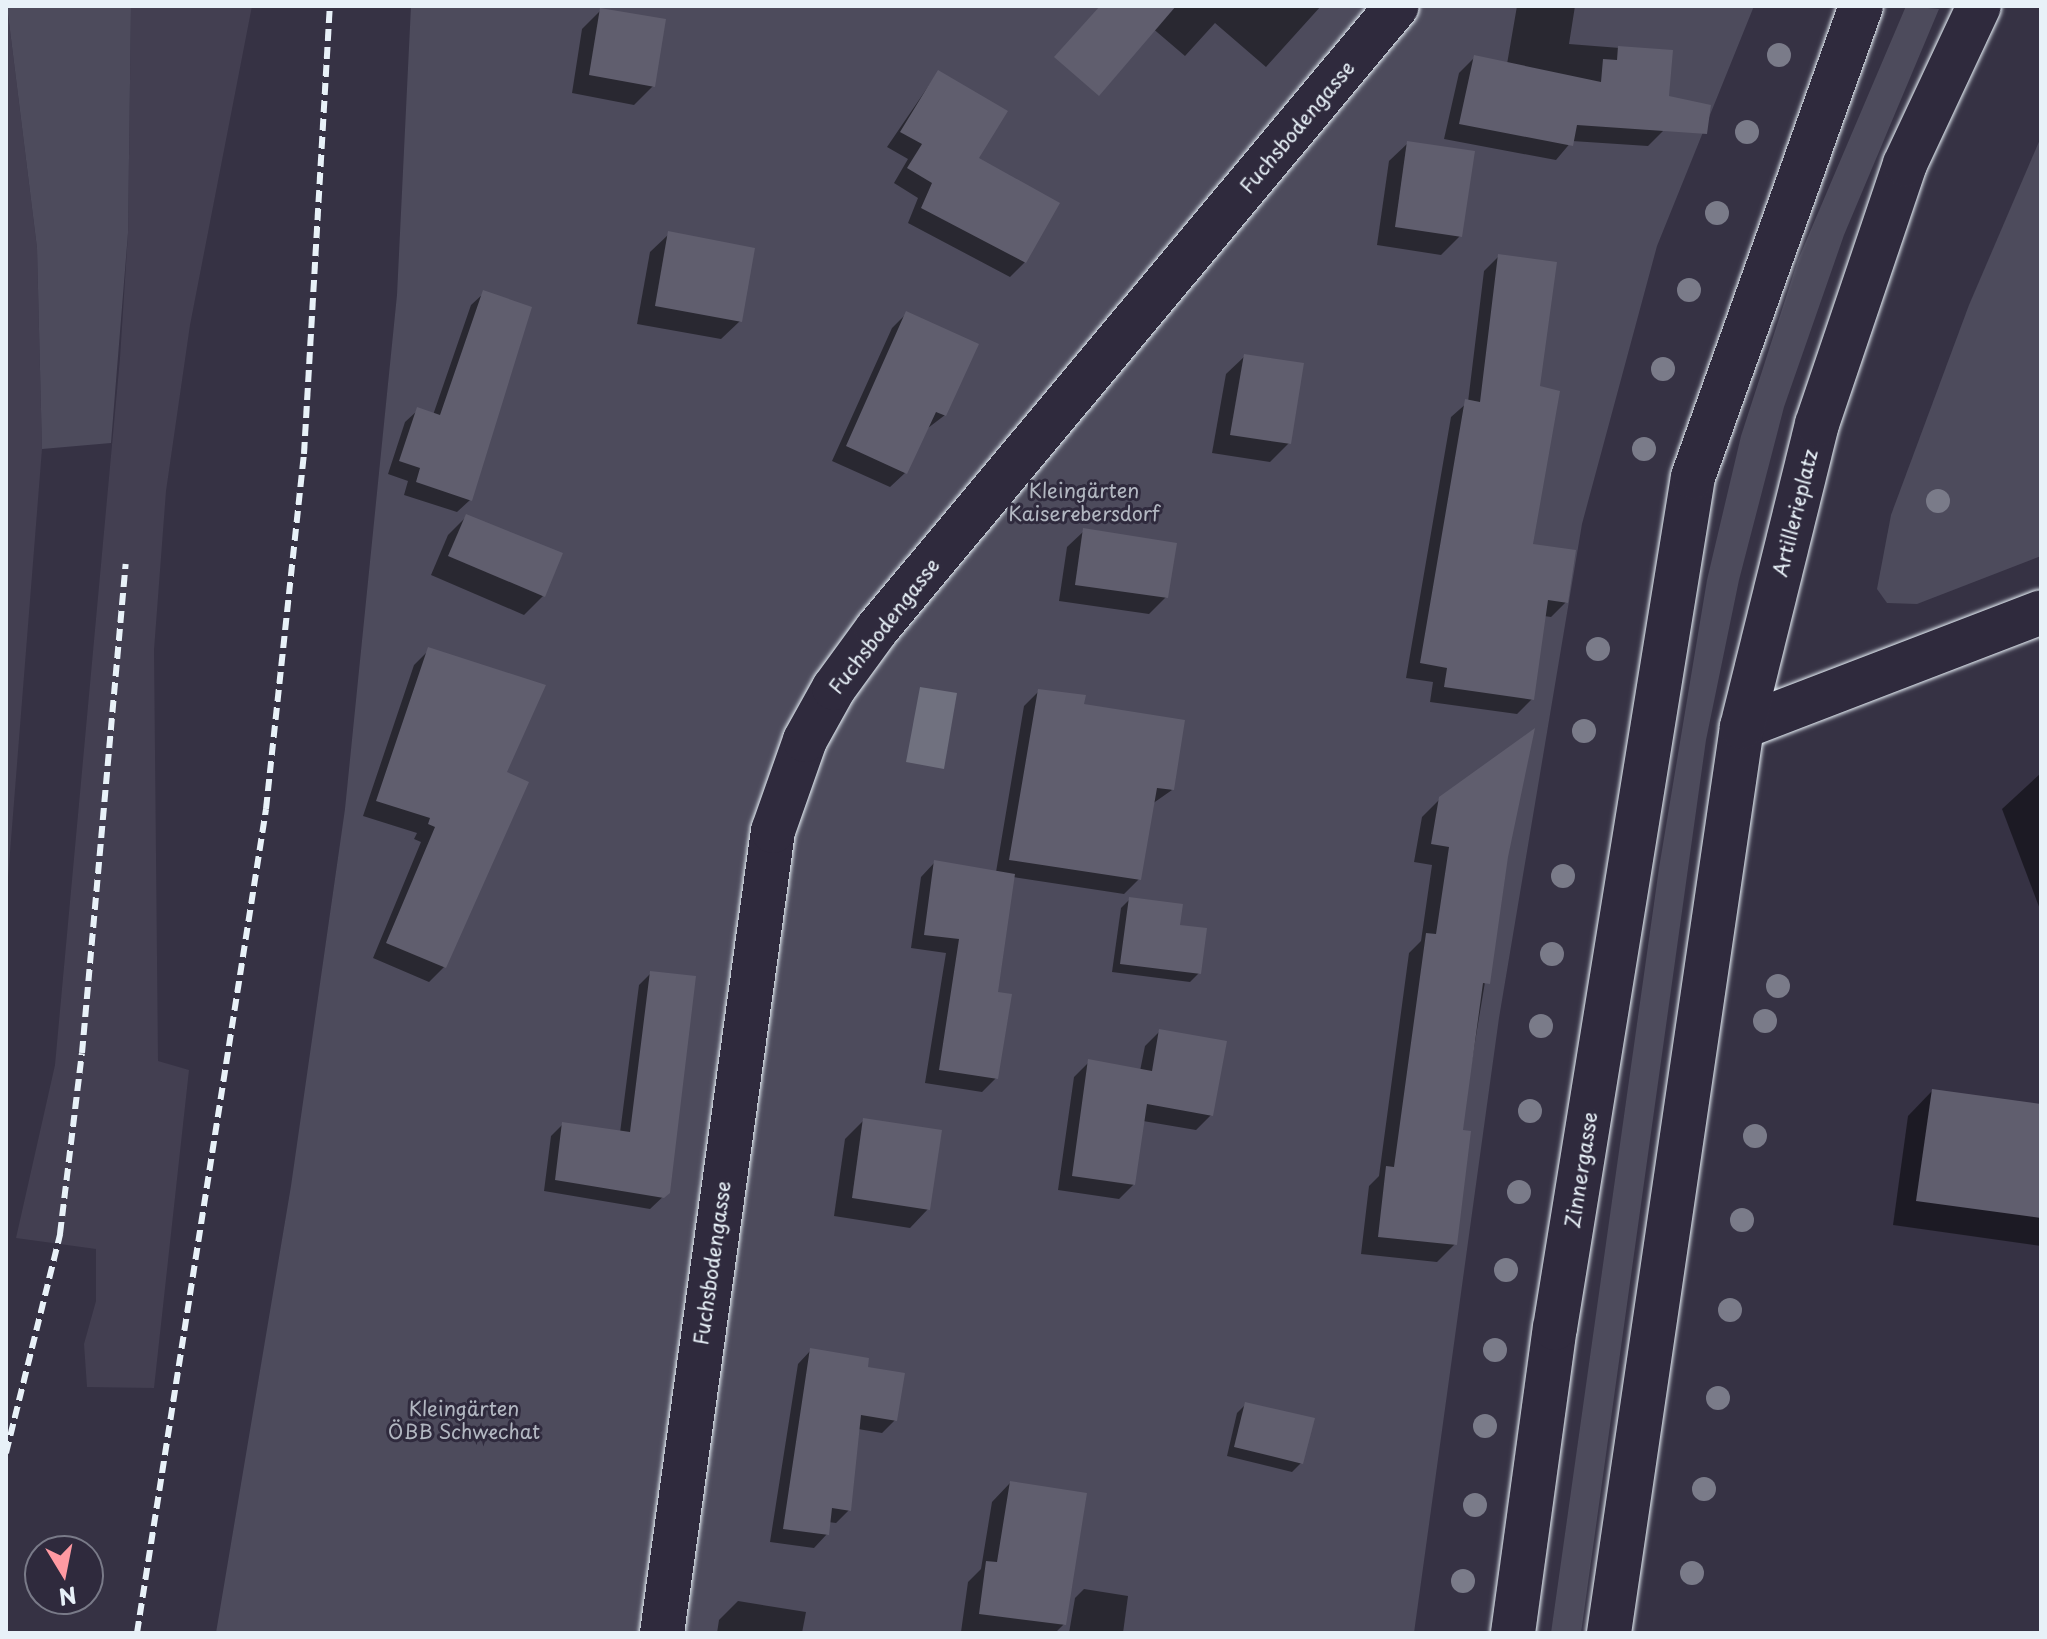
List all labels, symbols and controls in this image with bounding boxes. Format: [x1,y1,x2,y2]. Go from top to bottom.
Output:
street label: Fuchsbodengasse [1235,56,1359,198]
street label: Artillerieplatz [1768,447,1822,579]
park label: Kleingärten Kaiserebersdorf [1008,479,1160,526]
street label: Fuchsbodengasse [824,553,944,699]
street label: Zinnergasse [1560,1110,1602,1230]
street label: Fuchsbodengasse [689,1179,735,1347]
park label: Kleingärten ÖBB Schwechat [387,1397,541,1444]
north arrow [24,1535,104,1615]
text: N [56,1579,79,1615]

